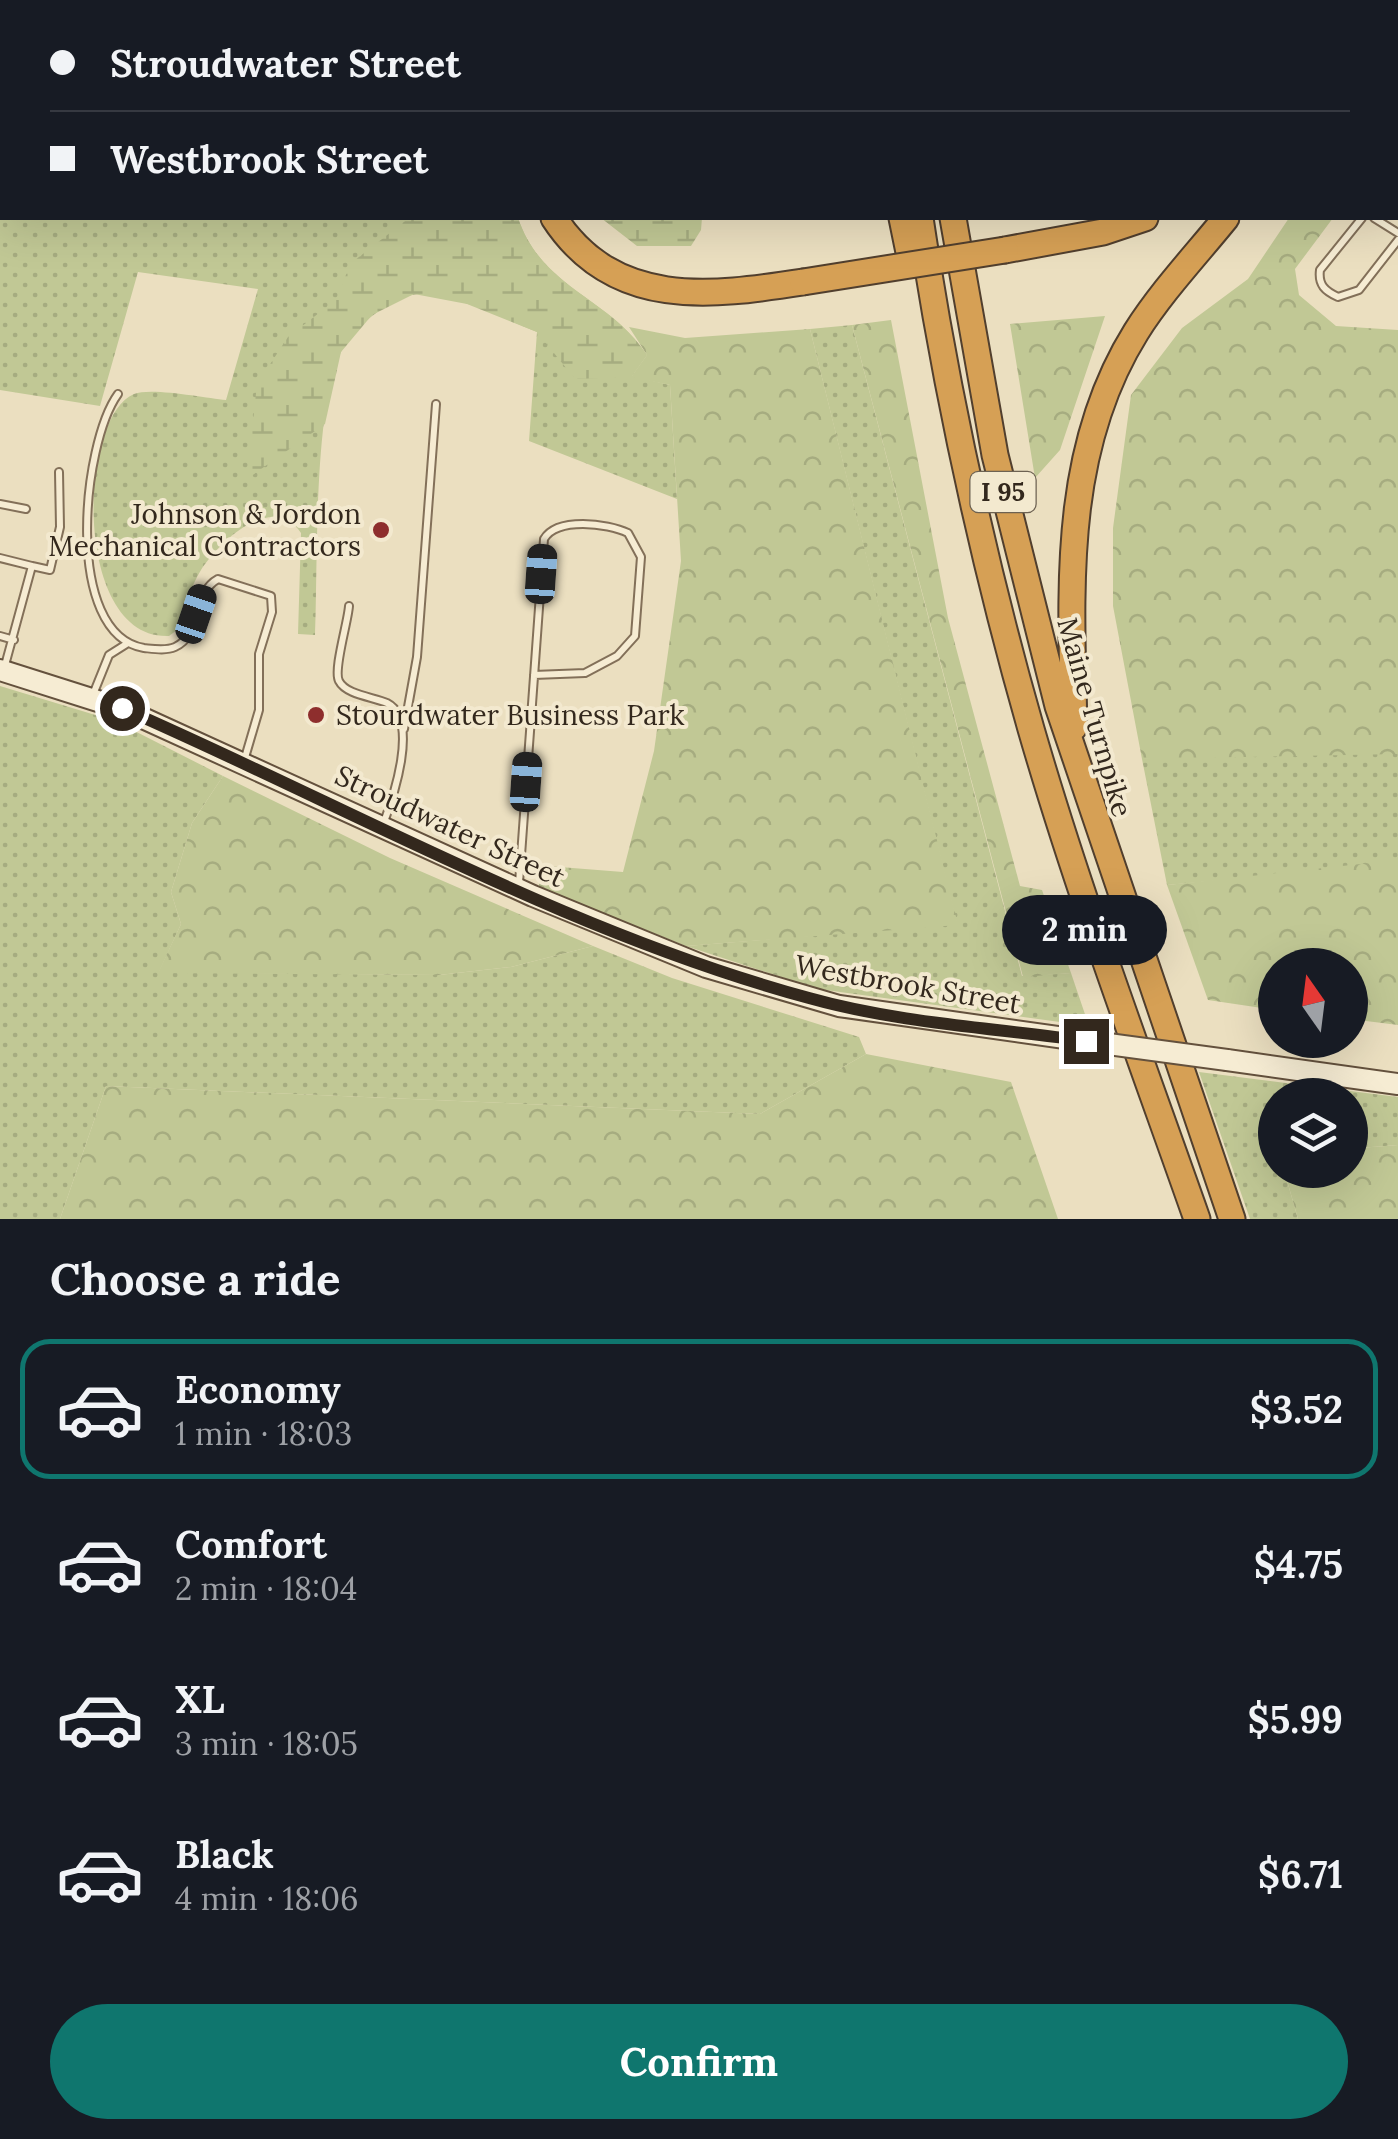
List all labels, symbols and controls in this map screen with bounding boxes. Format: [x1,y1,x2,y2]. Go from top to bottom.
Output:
text: Stroudwater Street [110,39,461,87]
text: Westbrook Street [110,135,428,183]
road number: I 95 [970,472,1036,512]
place label: Johnson & Jordon Mechanical Contractors [48,496,361,564]
marker: Johnson & Jordon Mechanical Contractors [370,519,392,541]
car [524,543,558,605]
car [172,581,220,647]
street label: Maine Turnpike [1049,613,1141,821]
route start [100,686,145,731]
place label: Stourdwater Business Park [336,697,685,733]
marker: Stourdwater Business Park [305,704,327,726]
car [509,751,543,813]
street label: Stroudwater Street [329,757,571,895]
callout: 2 min [1004,896,1168,966]
text: 2 min [1042,909,1127,950]
street label: Westbrook Street [792,946,1024,1022]
north arrow [1258,948,1368,1058]
map controls [1258,948,1368,1188]
route end [1064,1019,1109,1064]
button: layers [1258,1078,1368,1188]
text: Choose a ride [50,1250,340,1307]
icon: car [55,1364,145,1454]
text: Economy [175,1365,341,1413]
text: $3.52 [1250,1385,1343,1433]
text: 1 min · 18:03 [175,1413,352,1454]
icon: car [55,1519,145,1609]
text: Comfort [175,1520,327,1568]
text: $4.75 [1254,1540,1343,1588]
text: 2 min · 18:04 [175,1568,357,1609]
icon: car [55,1674,145,1764]
text: XL [175,1675,225,1723]
text: $5.99 [1248,1695,1343,1743]
text: 3 min · 18:05 [175,1723,358,1764]
icon: car [55,1829,145,1919]
text: Black [175,1830,274,1878]
text: $6.71 [1258,1850,1343,1898]
text: 4 min · 18:06 [175,1878,359,1919]
button: Confirm [50,2004,1348,2119]

